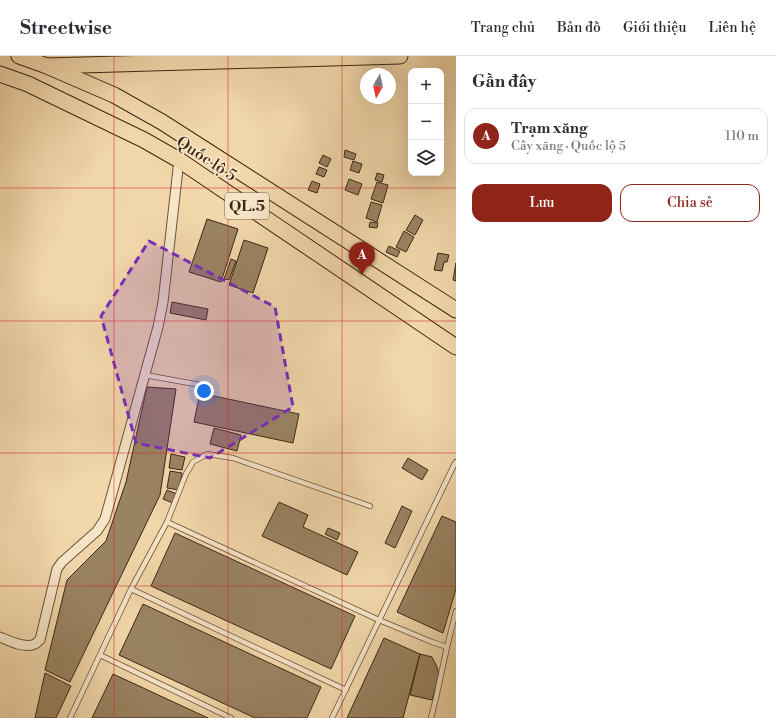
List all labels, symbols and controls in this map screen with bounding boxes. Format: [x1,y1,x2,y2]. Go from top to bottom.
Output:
text: Streetwise [20,16,112,40]
text: Trang chủ [471,19,535,37]
text: Bản đồ [557,19,601,37]
text: Giới thiệu [623,19,686,37]
text: Liên hệ [708,19,756,37]
north arrow [360,68,396,104]
map controls [408,68,444,176]
button: + [408,68,444,104]
text: Gần đây [472,71,536,93]
button: − [408,104,444,140]
text: Trạm xăng [511,119,587,138]
text: A [481,128,491,144]
text: 110 m [725,128,759,144]
street label: Quốc lộ 5 [173,132,241,186]
text: Cây xăng · Quốc lộ 5 [511,138,626,154]
button: layers [408,140,444,176]
button: Lưu [472,184,612,222]
button: Chia sẻ [620,184,760,222]
road number: QL.5 [225,193,269,219]
pin: A [349,242,375,275]
your location [194,381,214,401]

